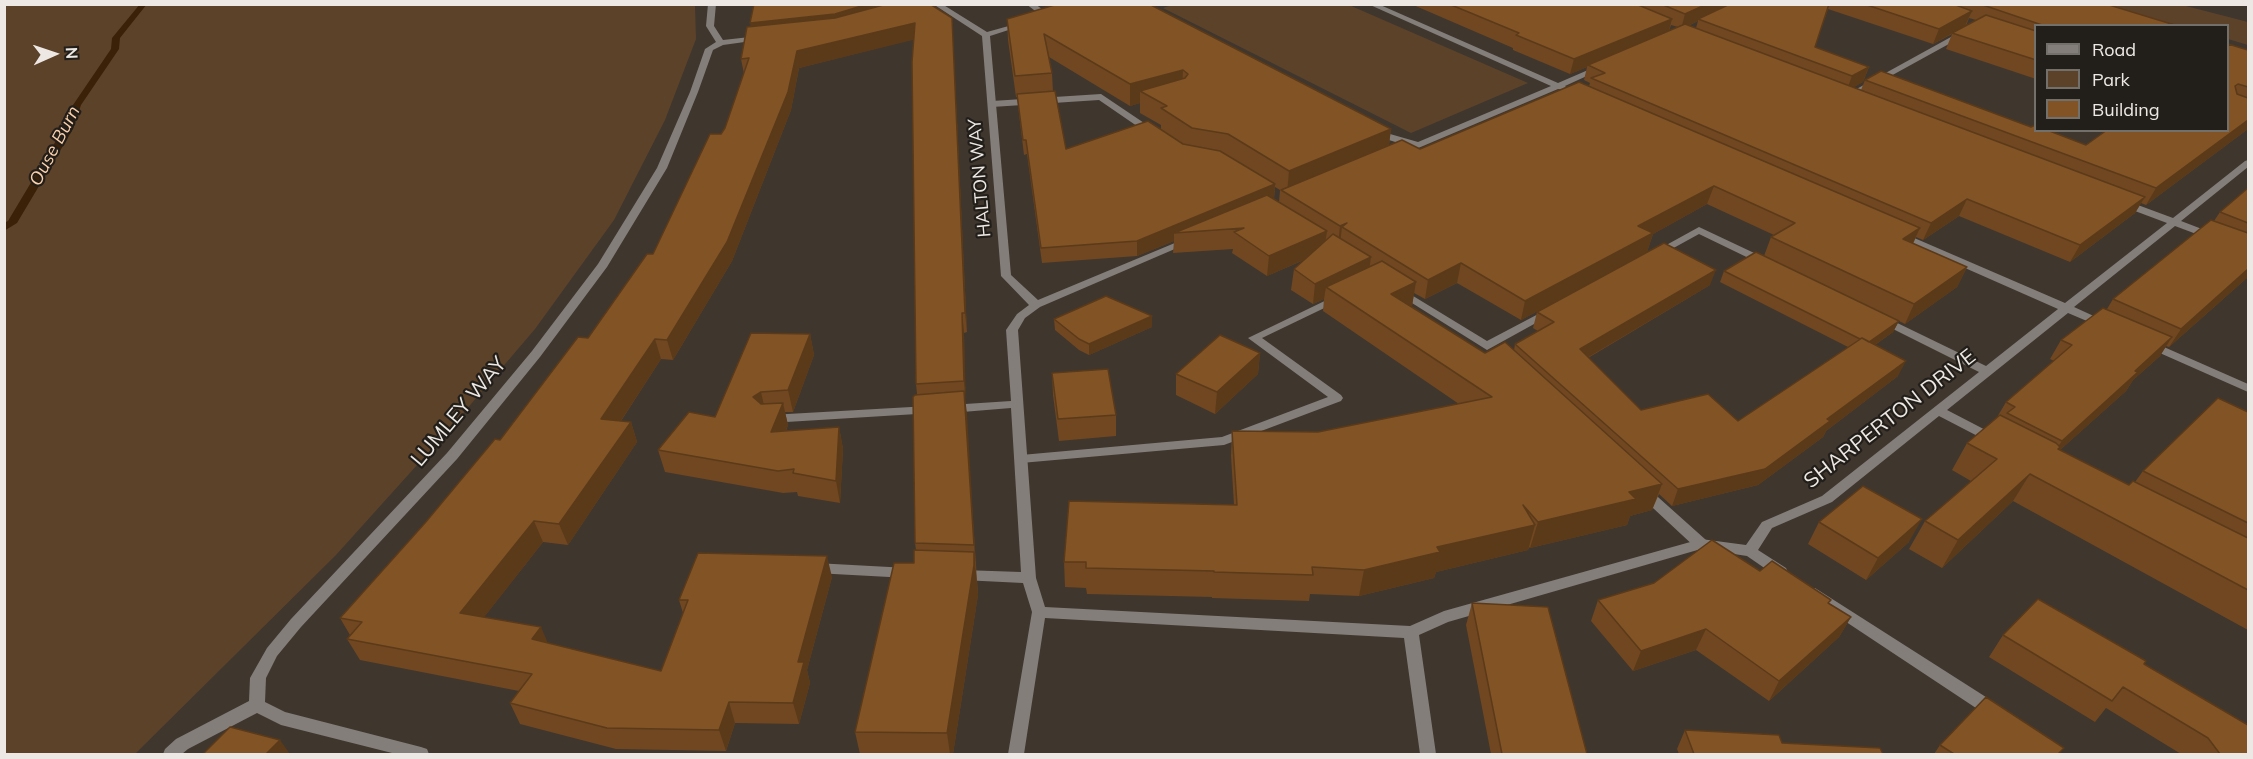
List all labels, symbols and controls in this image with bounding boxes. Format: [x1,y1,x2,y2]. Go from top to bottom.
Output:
north arrow [24,24,84,84]
legend [2034,24,2229,132]
text: Road [2092,38,2136,61]
text: N [62,46,82,60]
text: Park [2092,68,2130,91]
text: Building [2092,98,2160,121]
water label: Ouse Burn [25,102,85,190]
street label: HALTON WAY [964,118,996,238]
street label: SHARPERTON DRIVE [1799,344,1981,494]
street label: LUMLEY WAY [406,352,512,472]

